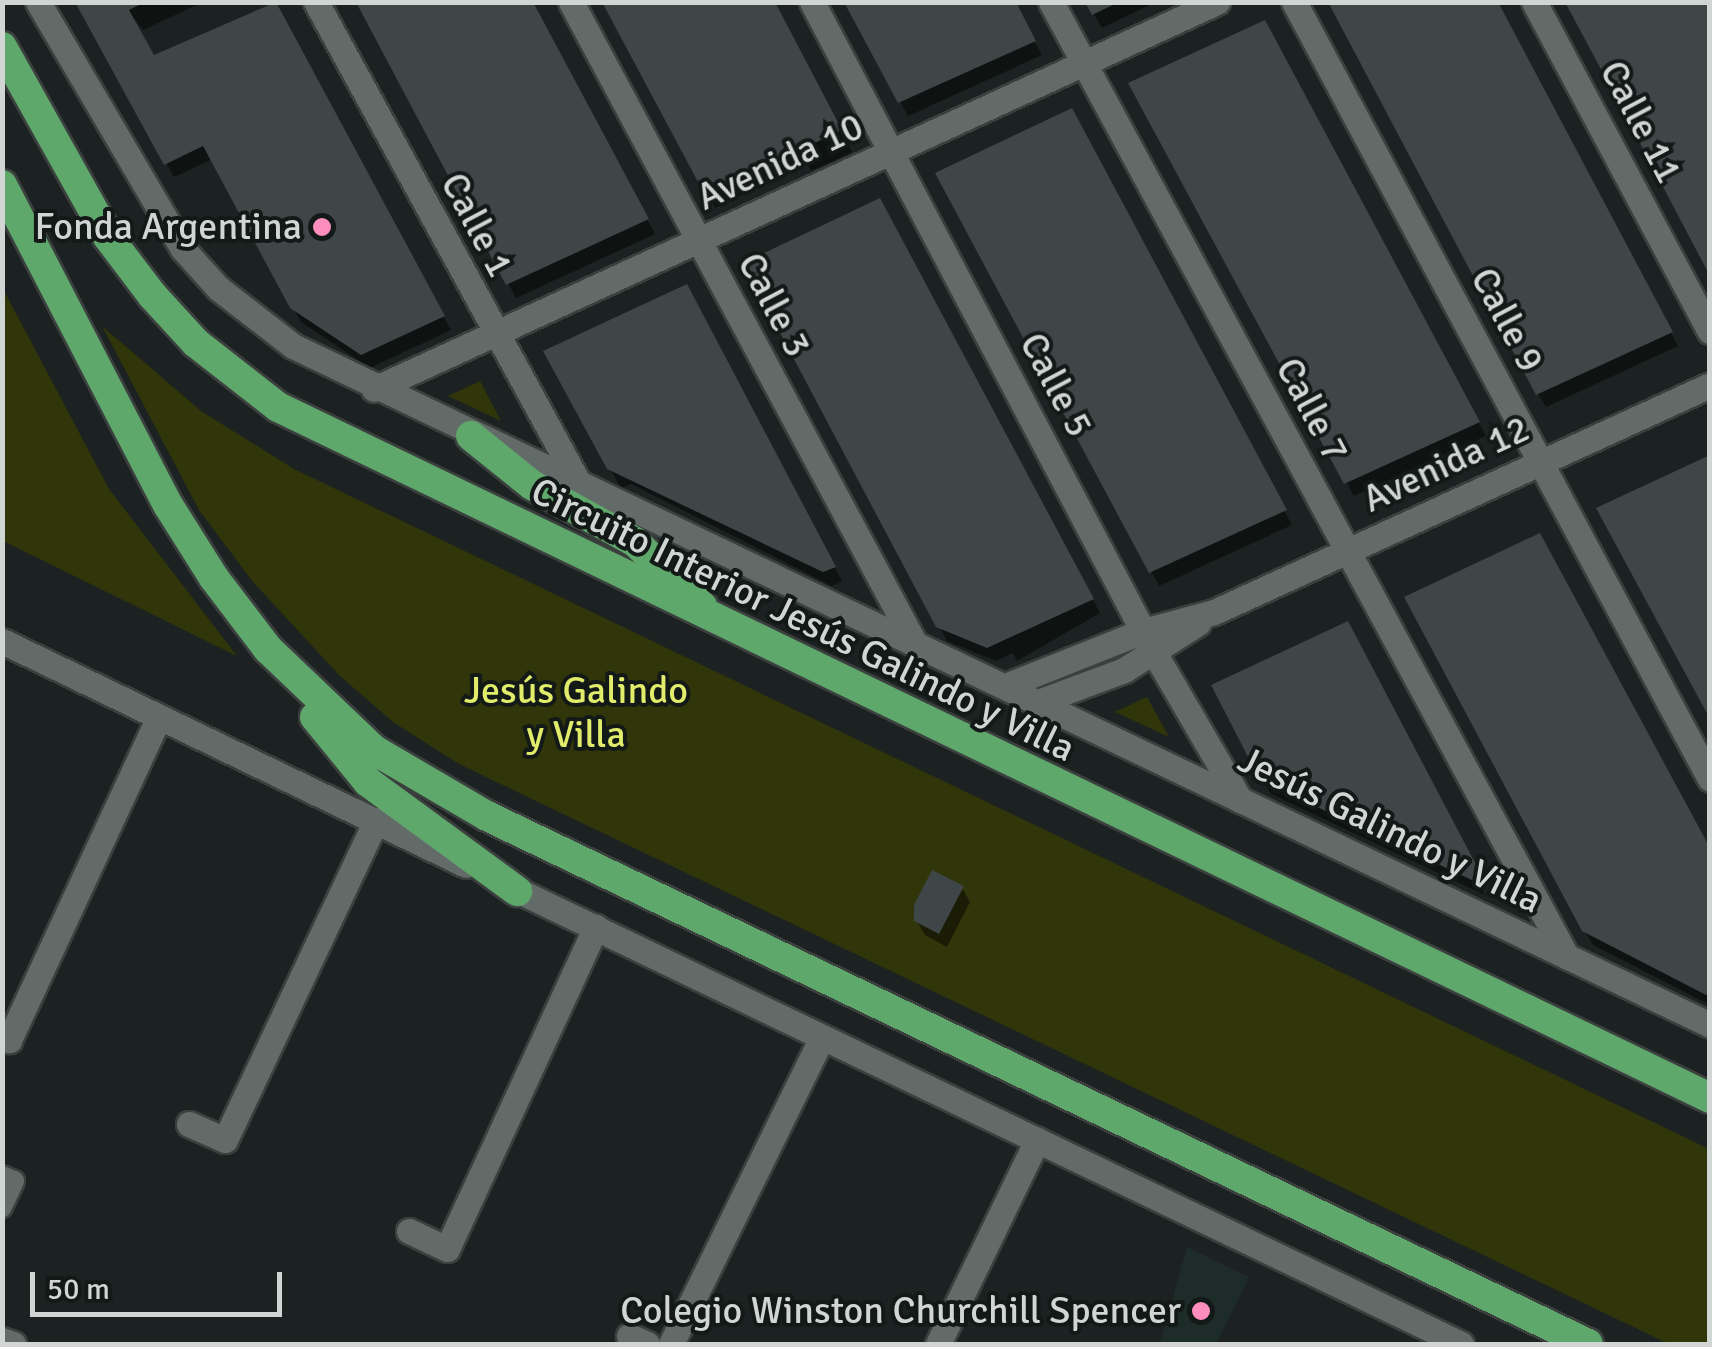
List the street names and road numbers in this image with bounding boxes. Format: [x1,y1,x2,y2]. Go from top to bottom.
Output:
street label: Calle 11 [1590,53,1692,191]
street label: Avenida 10 [690,104,870,220]
street label: Calle 1 [431,165,523,285]
street label: Calle 3 [728,245,820,365]
street label: Calle 9 [1461,260,1553,380]
street label: Calle 5 [1010,325,1102,445]
street label: Calle 7 [1266,350,1358,470]
street label: Avenida 12 [1356,406,1536,522]
street label: Circuito Interior Jesús Galindo y Villa [524,468,1082,772]
street label: Jesús Galindo y Villa [1231,737,1549,923]

